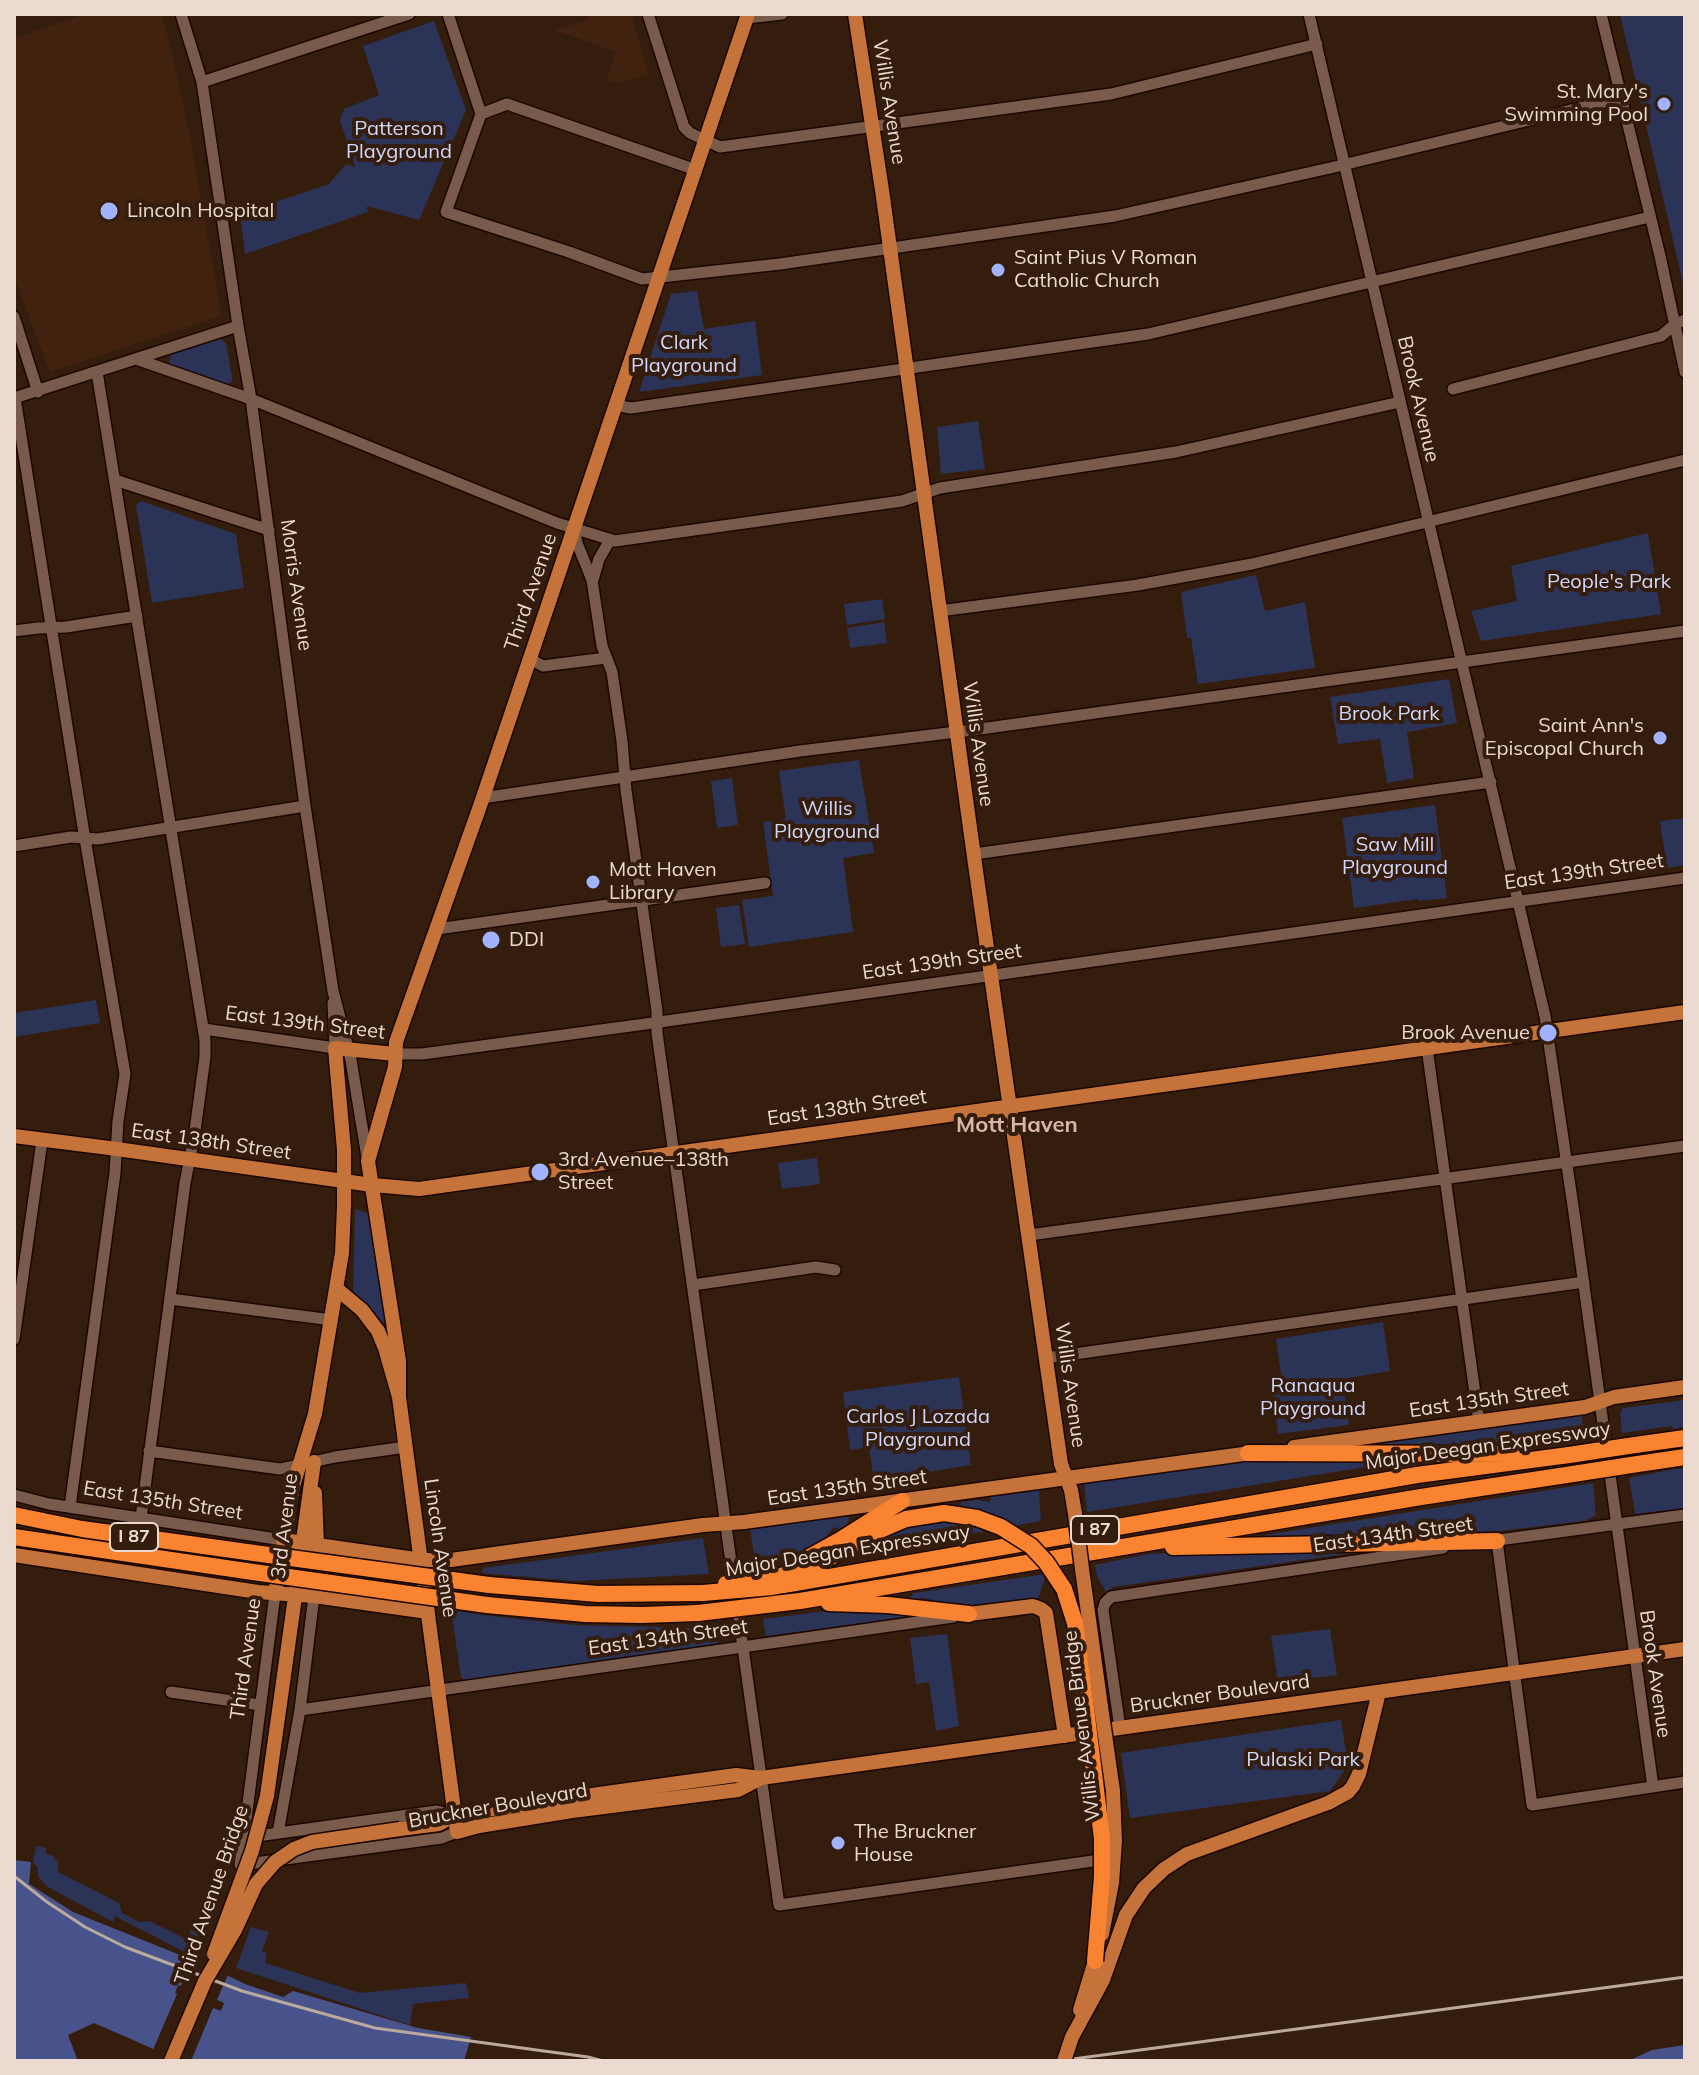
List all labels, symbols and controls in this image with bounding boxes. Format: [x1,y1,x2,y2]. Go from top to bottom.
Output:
street label: Willis Avenue [867,38,911,166]
place label: St. Mary's Swimming Pool [1504,80,1648,127]
marker: St. Mary's Swimming Pool [1655,95,1673,113]
park label: Patterson Playground [346,117,452,164]
place label: Lincoln Hospital [127,199,274,223]
marker: Lincoln Hospital [98,200,120,222]
place label: Saint Pius V Roman Catholic Church [1014,246,1197,293]
marker: Saint Pius V Roman Catholic Church [989,261,1007,279]
park label: Clark Playground [631,331,737,378]
street label: Brook Avenue [1392,334,1444,464]
street label: Morris Avenue [275,518,317,652]
street label: Third Avenue [500,530,562,654]
park label: People's Park [1547,570,1671,594]
street label: Willis Avenue [957,680,999,808]
park label: Brook Park [1338,702,1440,726]
place label: Saint Ann's Episcopal Church [1485,714,1644,761]
marker: Saint Ann's Episcopal Church [1651,729,1669,747]
park label: Willis Playground [774,797,880,844]
park label: Saw Mill Playground [1342,833,1448,880]
street label: East 139th Street [1503,849,1665,895]
place label: Mott Haven Library [609,858,717,905]
marker: Mott Haven Library [584,873,602,891]
place label: DDI [509,928,544,952]
marker: DDI [480,929,502,951]
street label: East 139th Street [861,939,1023,985]
street label: East 139th Street [224,1001,386,1045]
place label: Brook Avenue [1401,1021,1530,1045]
marker: Brook Avenue [1537,1022,1559,1044]
street label: East 138th Street [766,1085,928,1131]
district label: Mott Haven [956,1112,1078,1138]
street label: East 138th Street [130,1119,292,1165]
place label: 3rd Avenue–138th Street [558,1148,729,1195]
marker: 3rd Avenue–138th Street [529,1161,551,1183]
street label: Willis Avenue [1049,1321,1091,1449]
park label: Ranaqua Playground [1260,1374,1366,1421]
street label: East 135th Street [1408,1377,1570,1423]
park label: Carlos J Lozada Playground [846,1405,990,1452]
street label: Major Deegan Expressway [1364,1417,1612,1475]
street label: East 135th Street [766,1465,928,1511]
street label: 3rd Avenue [267,1472,303,1580]
street label: East 135th Street [82,1477,244,1525]
street label: Lincoln Avenue [418,1477,462,1619]
street label: East 134th Street [1312,1512,1474,1558]
road number: I 87 [1071,1516,1119,1544]
street label: Major Deegan Expressway [724,1520,972,1582]
road number: I 87 [110,1523,158,1551]
street label: Third Avenue [226,1597,266,1721]
street label: Brook Avenue [1634,1609,1676,1739]
street label: East 134th Street [587,1615,749,1661]
street label: Willis Avenue Bridge [1058,1629,1106,1823]
street label: Bruckner Boulevard [1129,1670,1311,1718]
park label: Pulaski Park [1246,1748,1360,1772]
street label: Bruckner Boulevard [407,1778,589,1834]
street label: Third Avenue Bridge [170,1802,254,1988]
place label: The Bruckner House [854,1820,976,1867]
marker: The Bruckner House [829,1834,847,1852]

